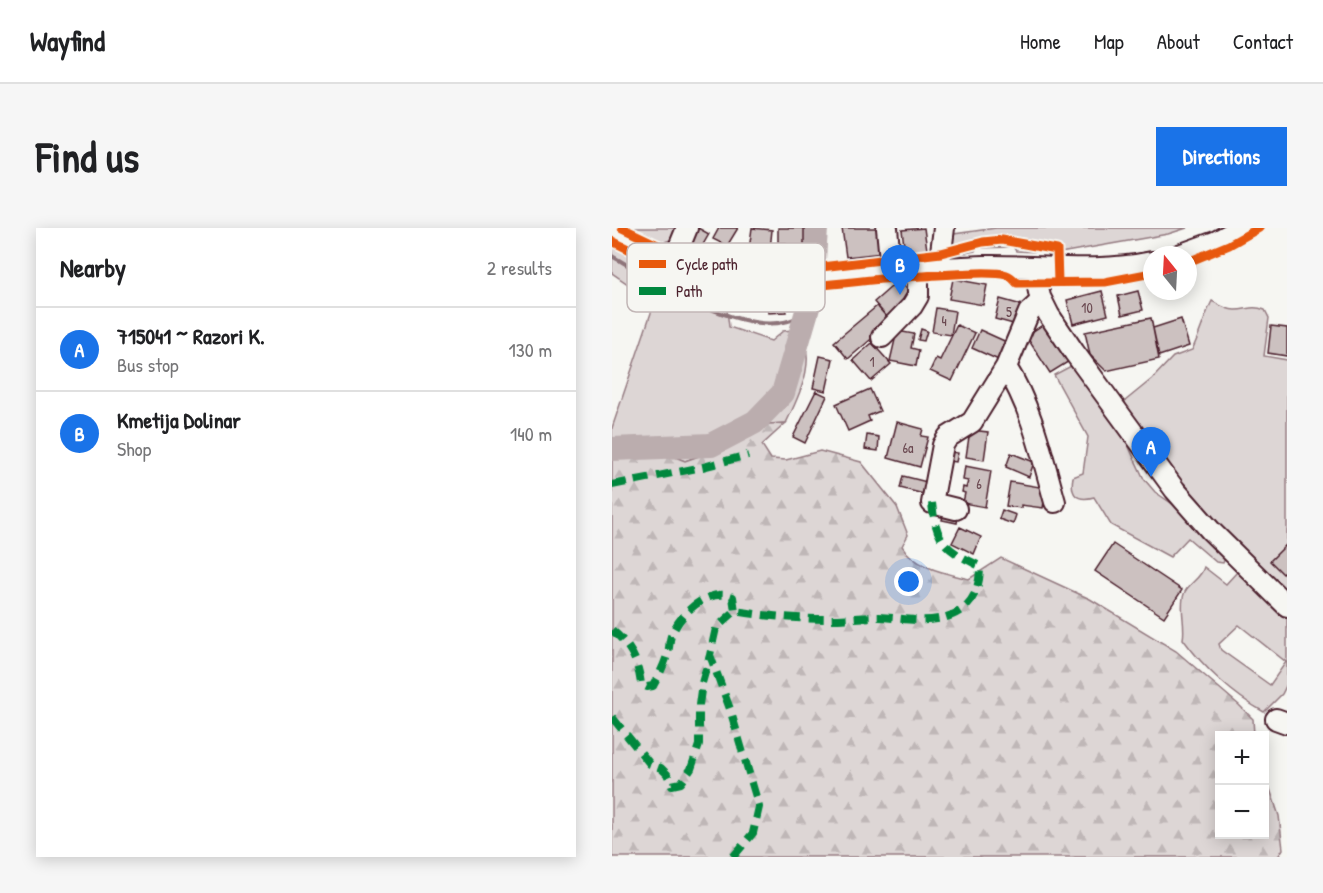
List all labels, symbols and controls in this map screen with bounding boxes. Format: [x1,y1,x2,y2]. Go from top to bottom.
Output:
text: Wayfind [30,22,105,60]
text: Home [1020,27,1061,56]
text: Map [1094,27,1124,56]
text: About [1157,27,1200,56]
text: Contact [1233,27,1293,56]
button: Directions [1156,127,1287,186]
text: Find us [36,128,139,185]
legend [627,243,825,312]
pin: B [880,245,920,295]
north arrow [1143,246,1197,300]
text: Nearby [60,250,126,285]
text: Cycle path [676,253,738,275]
text: 2 results [487,254,552,281]
text: Path [676,280,702,302]
house number: 10 [1081,298,1093,317]
house number: 5 [1006,302,1012,321]
house number: 4 [941,311,947,330]
text: 715041 ~ Razori K. [117,321,265,351]
text: A [75,336,84,363]
text: 130 m [509,336,552,363]
text: Bus stop [117,351,179,378]
house number: 1 [869,352,875,371]
text: Kmetija Dolinar [117,405,241,435]
text: B [74,420,85,447]
text: 140 m [510,420,552,447]
pin: A [1132,428,1170,477]
text: Shop [117,435,151,462]
house number: 6a [902,438,914,457]
house number: 6 [976,474,982,493]
your location [894,567,923,596]
map controls [1215,731,1269,839]
button: + [1215,731,1269,785]
button: − [1215,785,1269,839]

